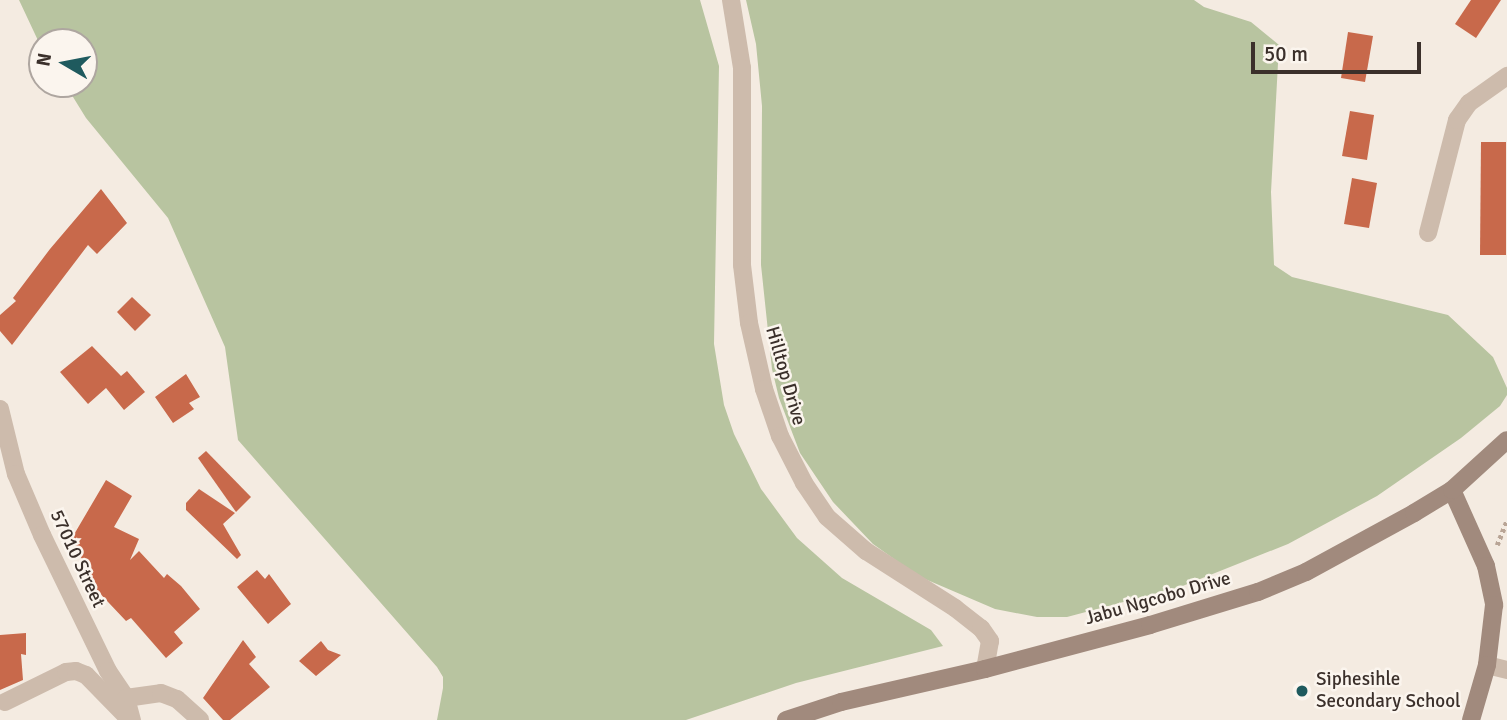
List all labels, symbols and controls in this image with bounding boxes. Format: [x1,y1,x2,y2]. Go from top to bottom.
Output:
north arrow [28,28,98,98]
scale bar [1255,28,1425,72]
text: 50 m [1264,41,1308,67]
text: N [31,51,57,68]
street label: Hilltop Drive [760,324,810,428]
street label: 57010 Street [44,507,110,611]
street label: Jabu Ngcobo Drive [1083,567,1233,631]
place label: Siphesihle Secondary School [1316,669,1461,713]
marker: Siphesihle Secondary School [1294,683,1310,699]

